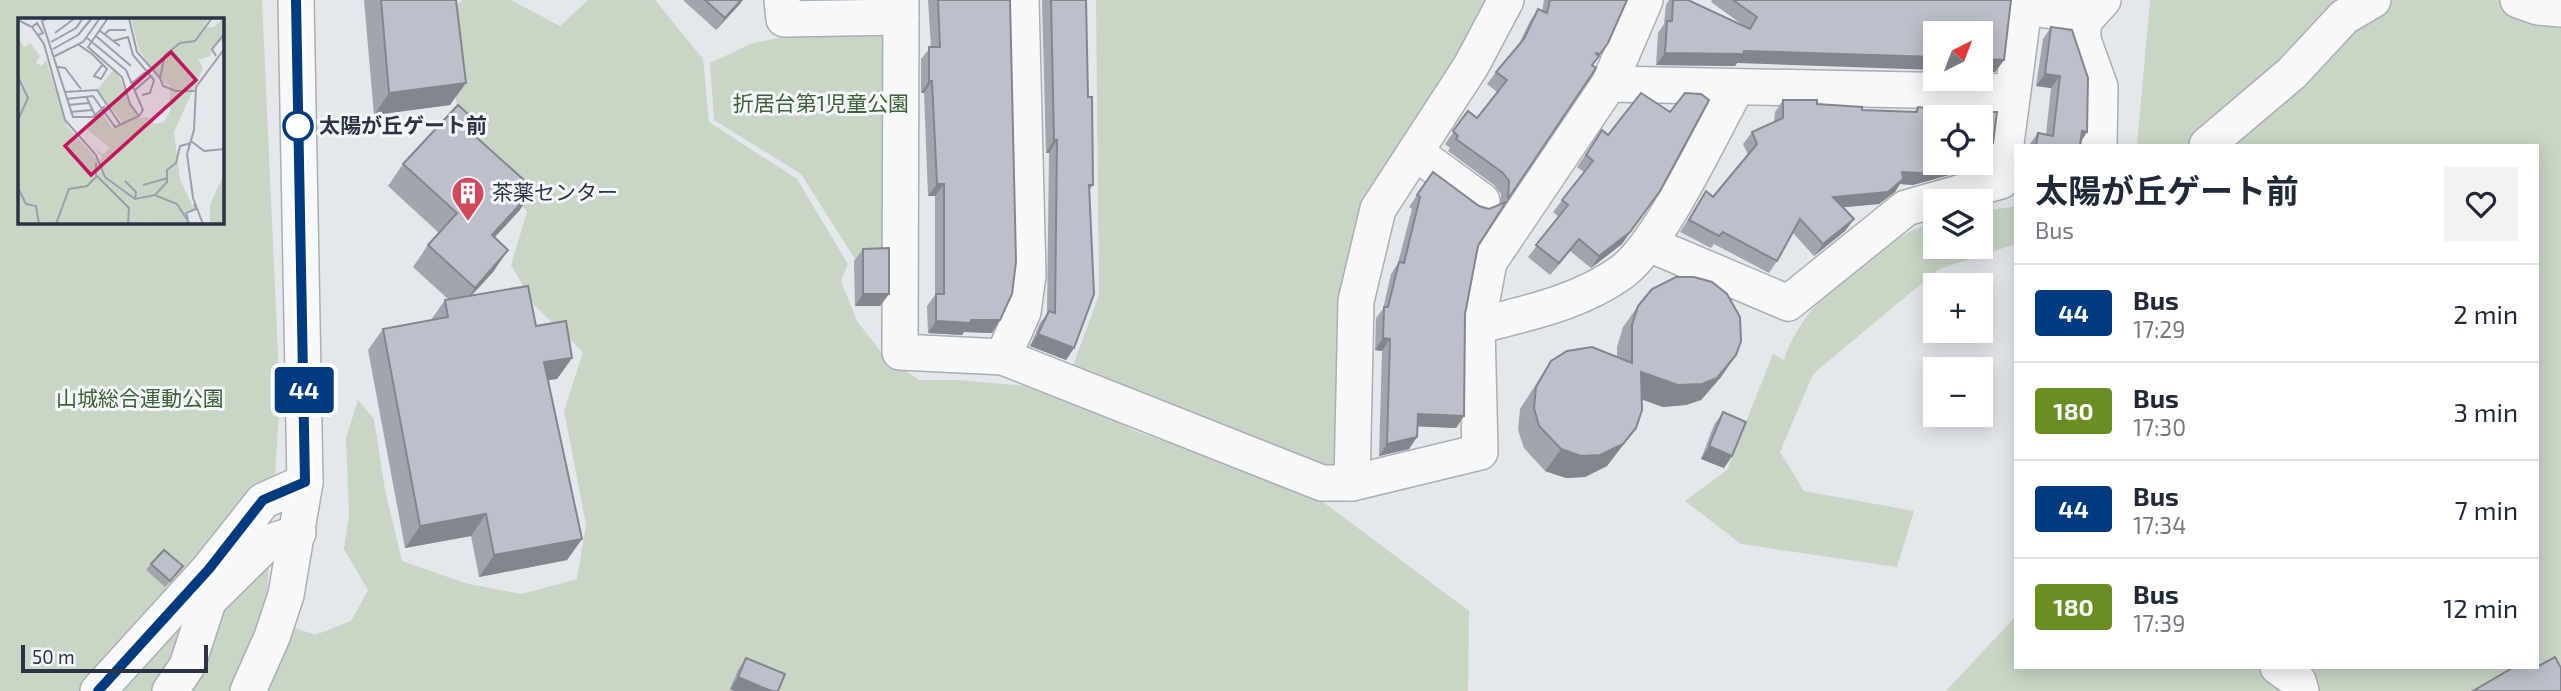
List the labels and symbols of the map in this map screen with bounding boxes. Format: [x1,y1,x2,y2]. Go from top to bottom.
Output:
inset map [18,18,224,224]
north arrow [1923,21,1993,91]
park label: 折居台第1児童公園 [733,90,909,115]
marker: 太陽が丘ゲート前 [283,111,313,141]
place label: 太陽が丘ゲート前 [319,112,487,137]
building icon: 茶薬センター [449,174,487,223]
place label: 茶薬センター [492,179,618,204]
line badge: 44 [272,367,336,413]
park label: 山城総合運動公園 [56,385,224,410]
scale bar [21,642,208,674]

